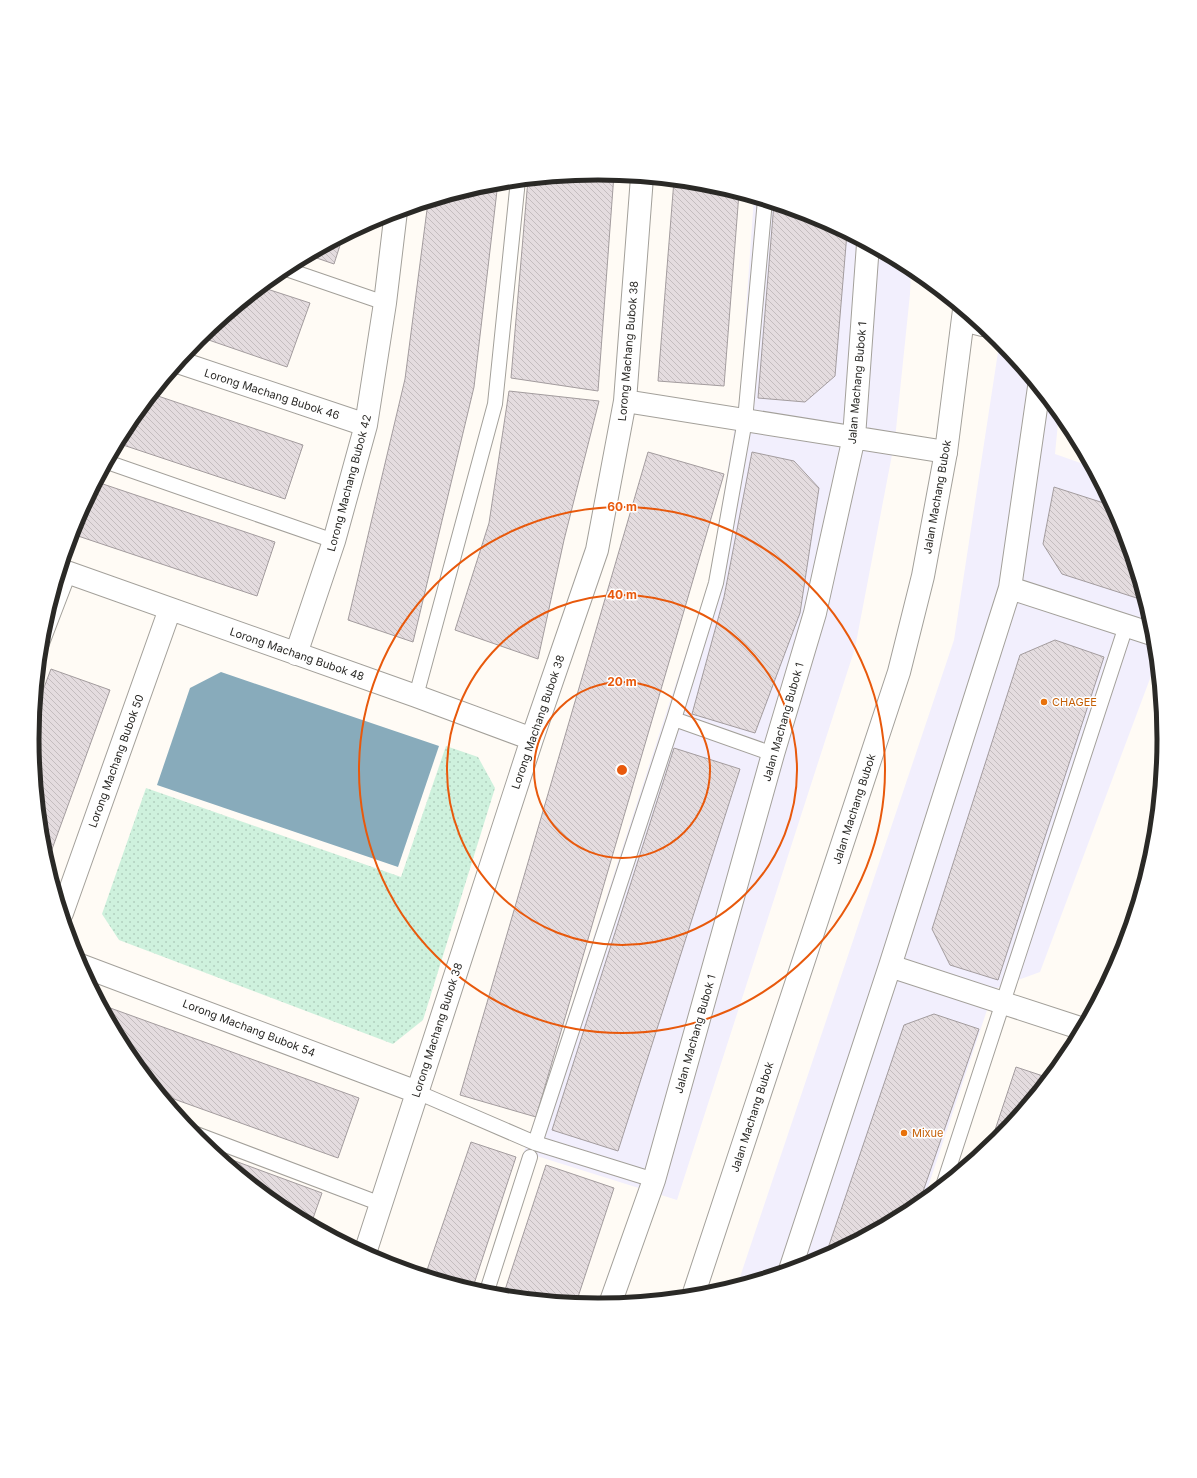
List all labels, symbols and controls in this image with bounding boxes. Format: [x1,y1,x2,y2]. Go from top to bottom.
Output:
street label: Lorong Machang Bubok 38 [615,280,641,422]
street label: Jalan Machang Bubok 1 [845,321,869,445]
street label: Lorong Machang Bubok 46 [203,366,341,423]
street label: Lorong Machang Bubok 42 [324,413,374,553]
street label: Jalan Machang Bubok [920,439,954,555]
text: 60 m [607,499,637,514]
text: 40 m [607,587,637,602]
street label: Lorong Machang Bubok 48 [228,624,366,684]
street label: Lorong Machang Bubok 38 [508,653,568,791]
street label: Jalan Machang Bubok 1 [759,661,807,783]
text: 20 m [607,674,637,689]
street label: Lorong Machang Bubok 50 [85,692,147,830]
place label: CHAGEE [1052,695,1097,709]
marker: CHAGEE [1039,697,1049,707]
street label: Jalan Machang Bubok [830,752,878,866]
centre of rings [615,763,629,777]
street label: Lorong Machang Bubok 38 [409,961,465,1099]
street label: Jalan Machang Bubok 1 [671,973,719,1095]
street label: Lorong Machang Bubok 54 [181,996,317,1060]
street label: Jalan Machang Bubok [728,1060,776,1174]
place label: Mixue [912,1126,944,1140]
marker: Mixue [899,1128,909,1138]

